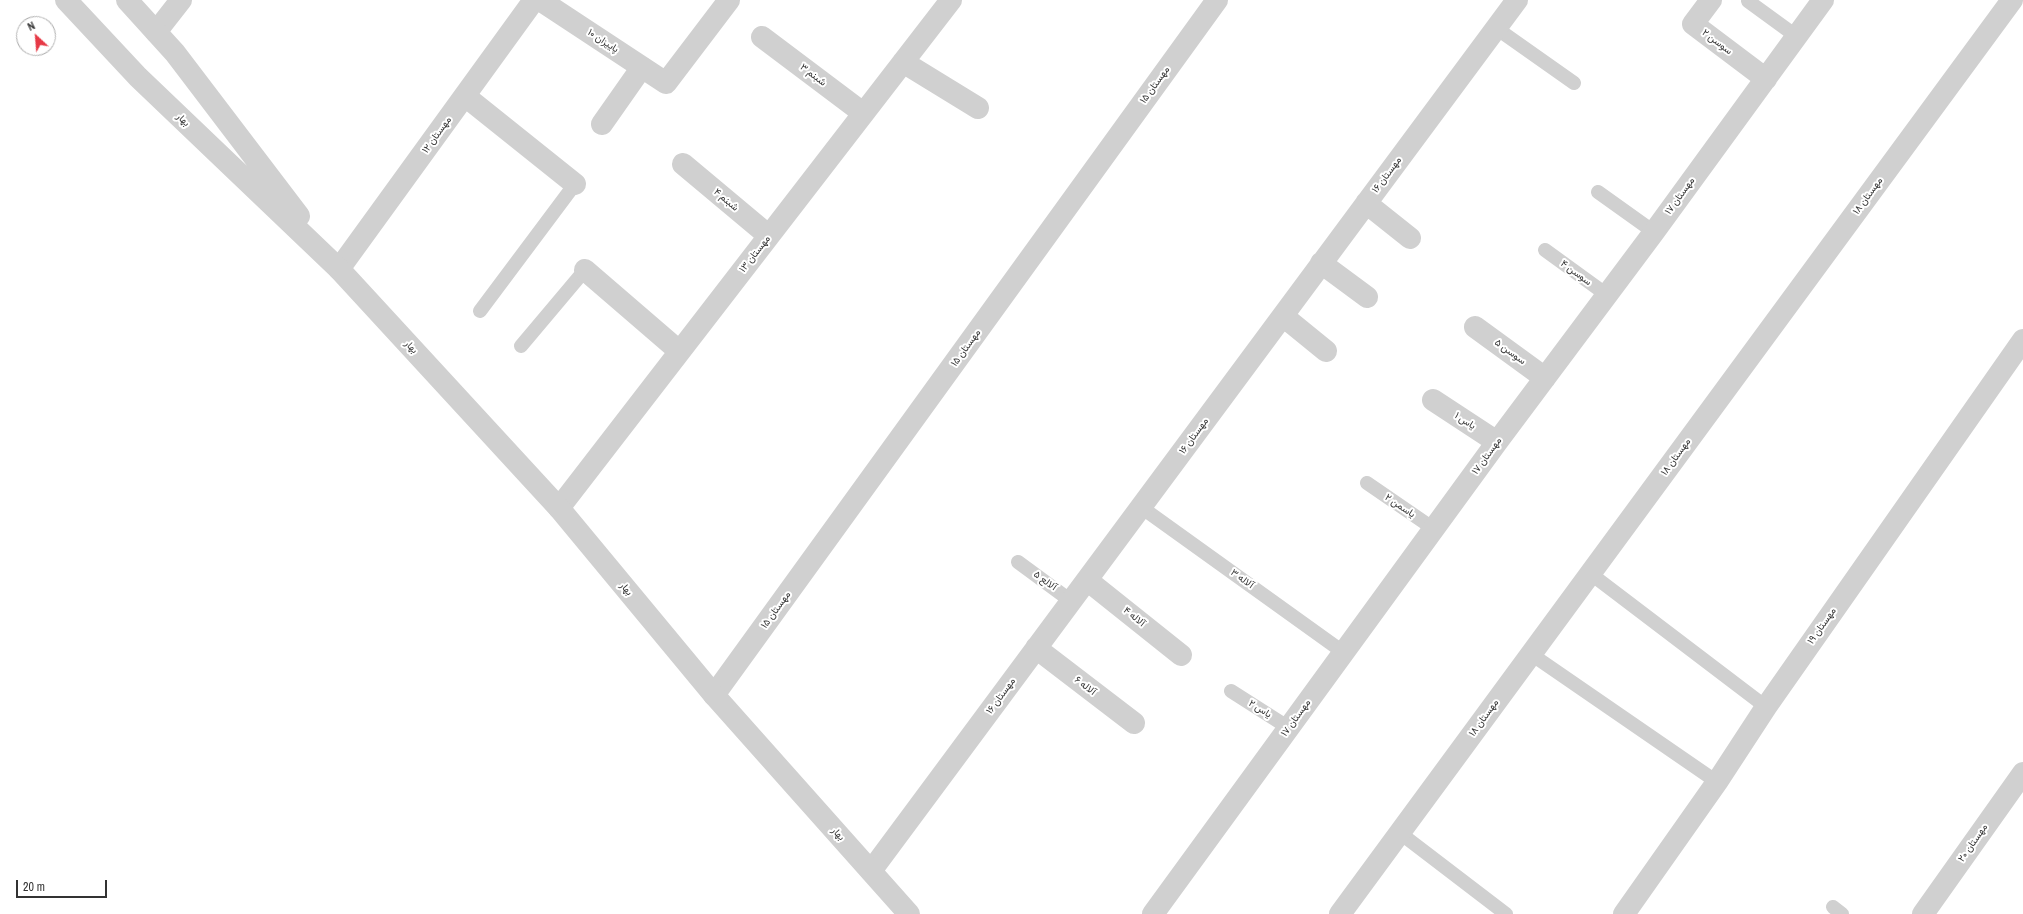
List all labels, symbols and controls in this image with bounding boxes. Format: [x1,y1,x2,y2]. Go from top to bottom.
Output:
north arrow [16,16,56,56]
text: N [25,18,37,34]
street label: پاییزان ۱۰ [585,26,621,56]
street label: سوسن ۲ [1699,27,1735,57]
street label: شبنم ۳ [797,61,829,89]
street label: مهستان ۱۵ [1137,64,1173,106]
street label: بهار [174,111,192,129]
street label: مهستان ۱۲ [420,114,454,156]
street label: مهستان ۱۶ [1370,155,1404,195]
street label: مهستان ۱۷ [1663,175,1697,217]
street label: مهستان ۱۸ [1851,175,1885,217]
street label: شبنم ۴ [711,186,741,214]
street label: مهستان ۱۳ [737,233,773,275]
street label: سوسن ۴ [1558,258,1594,288]
street label: مهستان ۱۵ [948,327,984,369]
street label: سوسن ۵ [1492,337,1528,367]
street label: بهار [402,338,420,356]
street label: یاس ۱ [1452,410,1478,432]
street label: مهستان ۱۶ [1177,415,1211,457]
street label: مهستان ۱۷ [1470,435,1504,477]
street label: مهستان ۱۸ [1659,436,1693,478]
street label: یاسمن ۲ [1383,491,1417,521]
street label: آلاله ۳ [1228,567,1256,591]
street label: آلالع ۵ [1031,569,1059,593]
street label: بهار [617,580,635,598]
street label: مهستان ۱۵ [758,589,794,631]
street label: آلاله ۴ [1121,605,1147,629]
street label: مهستان ۱۹ [1805,605,1839,647]
street label: آلاله ۶ [1072,674,1098,698]
street label: مهستان ۱۶ [984,675,1018,717]
street label: یاس ۲ [1246,697,1274,721]
street label: مهستان ۱۷ [1279,697,1313,739]
street label: مهستان ۱۸ [1467,697,1501,739]
street label: مهستان ۲۰ [1956,822,1990,864]
street label: بهار [829,825,847,843]
scale bar [18,872,109,898]
text: 20 m [23,879,45,895]

